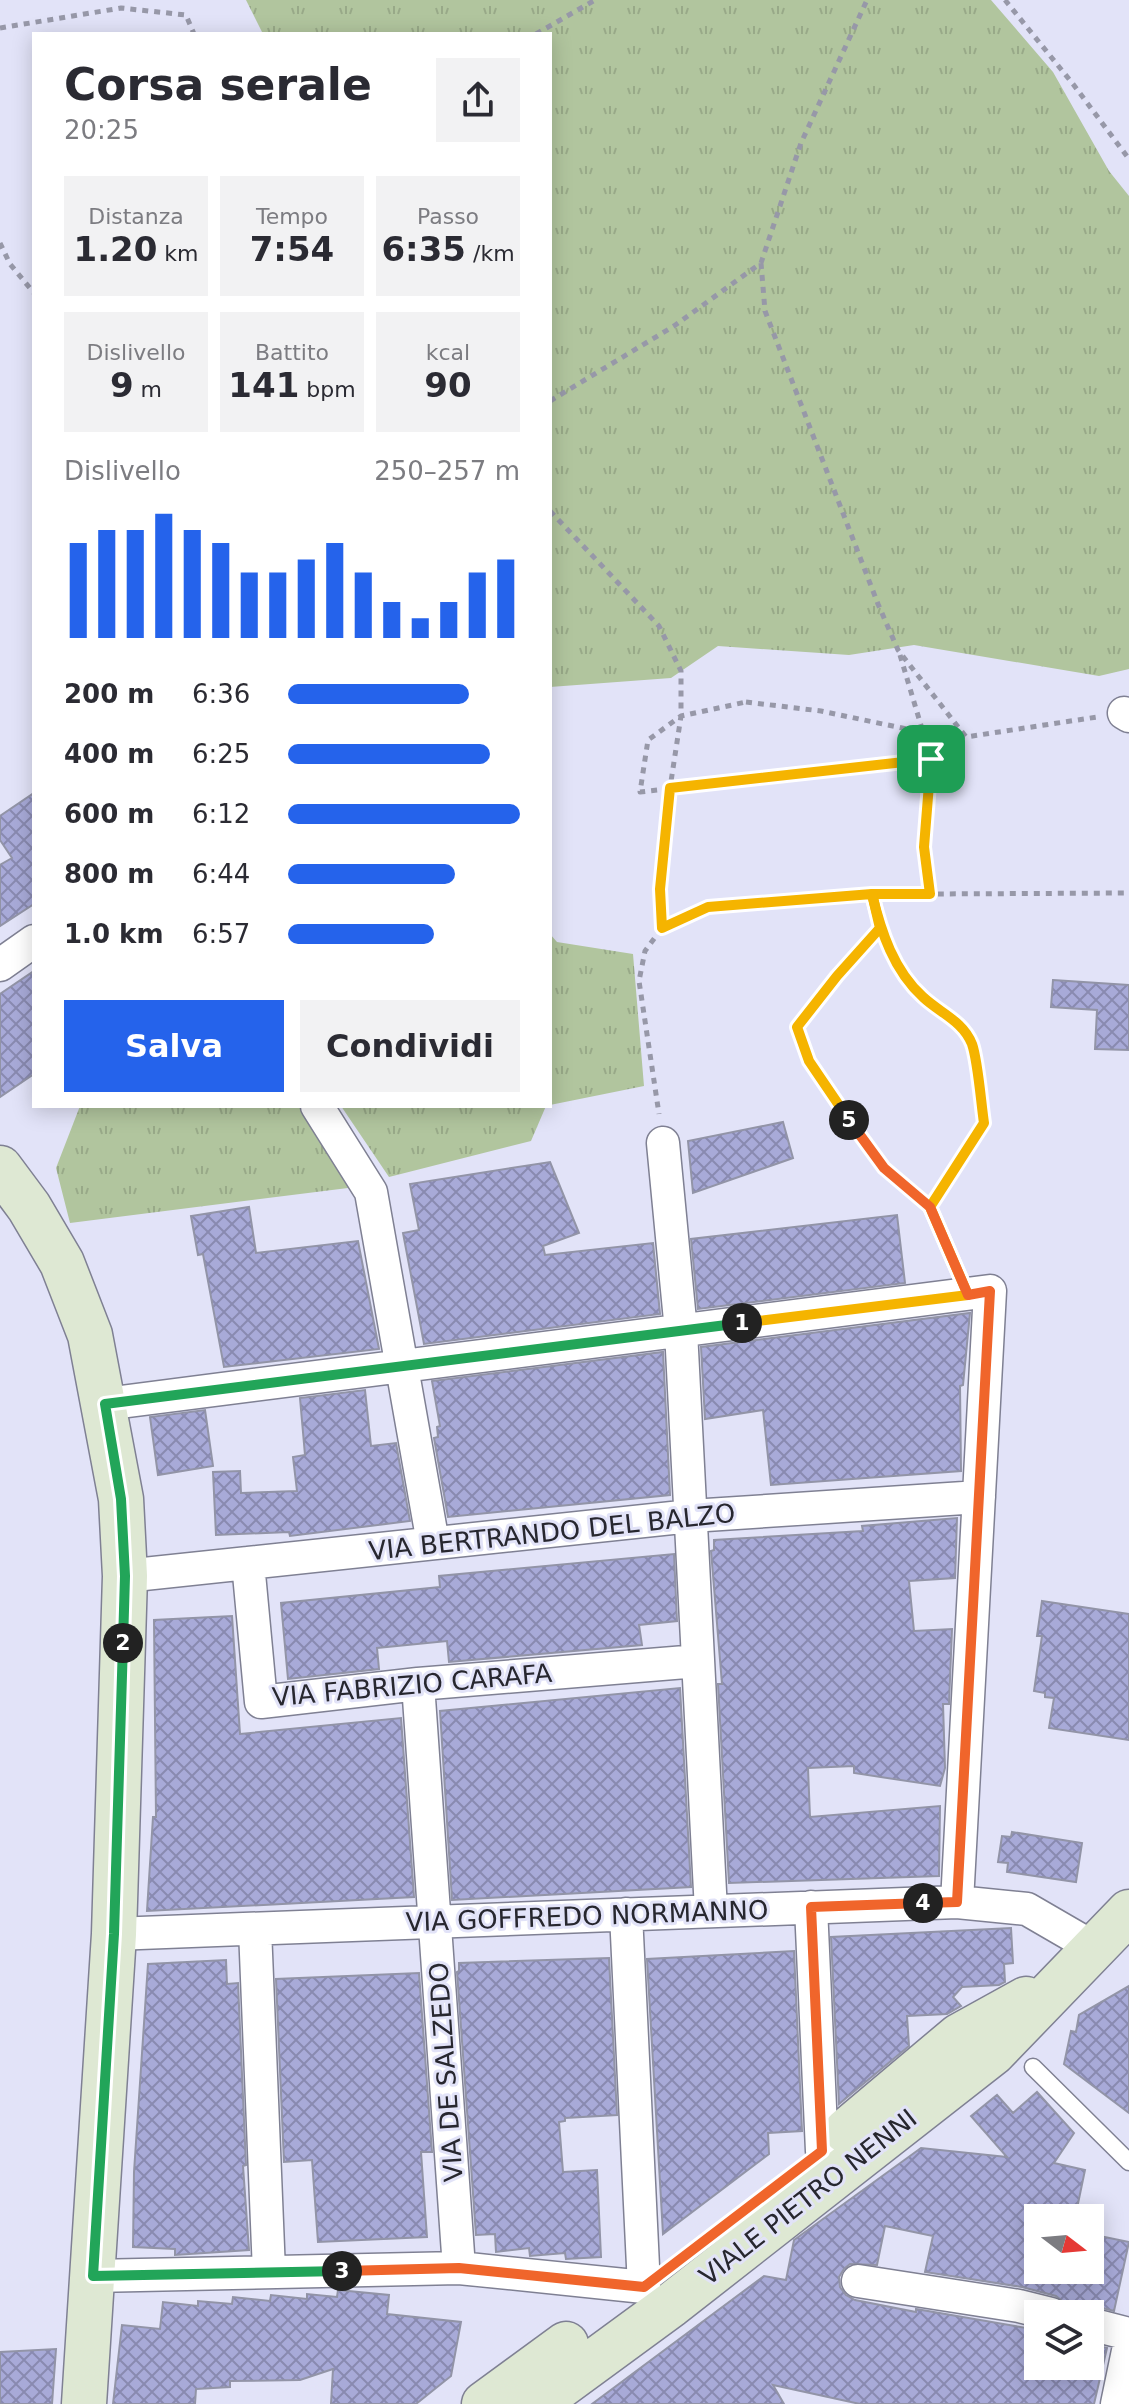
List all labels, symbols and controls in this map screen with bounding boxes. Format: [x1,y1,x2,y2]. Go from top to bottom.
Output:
button: share [436,58,520,142]
text: Corsa serale [64,59,372,110]
text: 20:25 [64,115,139,145]
text: Distanza [88,204,184,229]
text: Tempo [256,204,328,229]
text: Passo [417,204,479,229]
text: 1.20 [73,229,157,269]
text: 7:54 [250,229,334,269]
text: 6:35 [381,229,466,269]
text: km [157,241,199,266]
text: /km [466,241,515,266]
text: Dislivello [87,340,185,365]
text: Battito [255,340,329,365]
text: kcal [426,340,470,365]
text: 9 [110,365,134,405]
text: 141 [228,365,299,405]
text: 90 [424,365,472,405]
text: m [134,377,162,402]
text: bpm [299,377,356,402]
text: Dislivello [64,456,181,486]
text: 250–257 m [374,456,520,486]
text: 200 m [64,679,154,709]
text: 6:36 [192,679,250,709]
pin [897,725,965,793]
icon: arrive [909,737,953,781]
text: 400 m [64,739,154,769]
text: 6:25 [192,739,250,769]
text: 600 m [64,799,154,829]
text: 6:12 [192,799,250,829]
text: 800 m [64,859,154,889]
text: 6:44 [192,859,250,889]
text: 1.0 km [64,919,164,949]
text: 6:57 [192,919,250,949]
button: Salva [64,1000,284,1092]
button: Condividi [300,1000,520,1092]
pin: 5 [829,1100,869,1140]
text: 5 [841,1107,857,1132]
pin: 1 [722,1303,762,1343]
text: 1 [734,1310,750,1335]
street label: VIA BERTRANDO DEL BALZO [367,1498,737,1566]
pin: 2 [103,1623,143,1663]
text: 2 [115,1630,131,1655]
street label: VIA FABRIZIO CARAFA [271,1658,553,1712]
pin: 4 [903,1883,943,1923]
text: 4 [915,1890,931,1915]
street label: VIA GOFFREDO NORMANNO [405,1895,769,1937]
street label: VIA DE SALZEDO [423,1961,469,2183]
street label: VIALE PIETRO NENNI [693,2103,923,2291]
north arrow [1024,2204,1104,2284]
map controls [1024,2204,1104,2380]
pin: 3 [322,2251,362,2291]
text: 3 [334,2258,350,2283]
button: layers [1024,2300,1104,2380]

